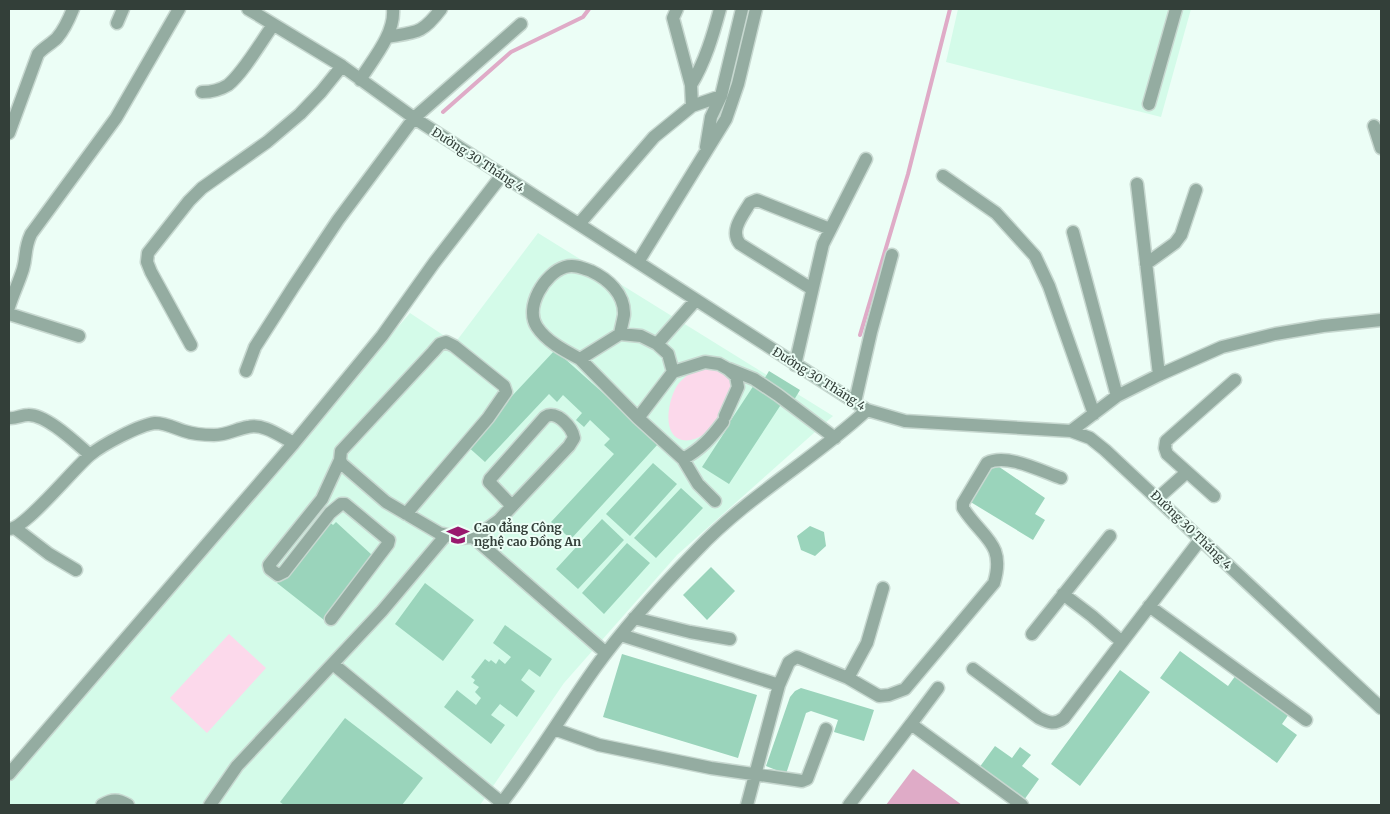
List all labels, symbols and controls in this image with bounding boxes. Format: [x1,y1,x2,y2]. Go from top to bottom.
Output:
street label: Đường 30 Tháng 4 [429,124,528,195]
street label: Đường 30 Tháng 4 [770,344,869,414]
street label: Đường 30 Tháng 4 [1148,487,1236,573]
place label: Cao đẳng Công nghệ cao Đồng An [474,518,581,549]
school or university icon: Cao đẳng Công nghệ cao Đồng An [445,522,471,548]

